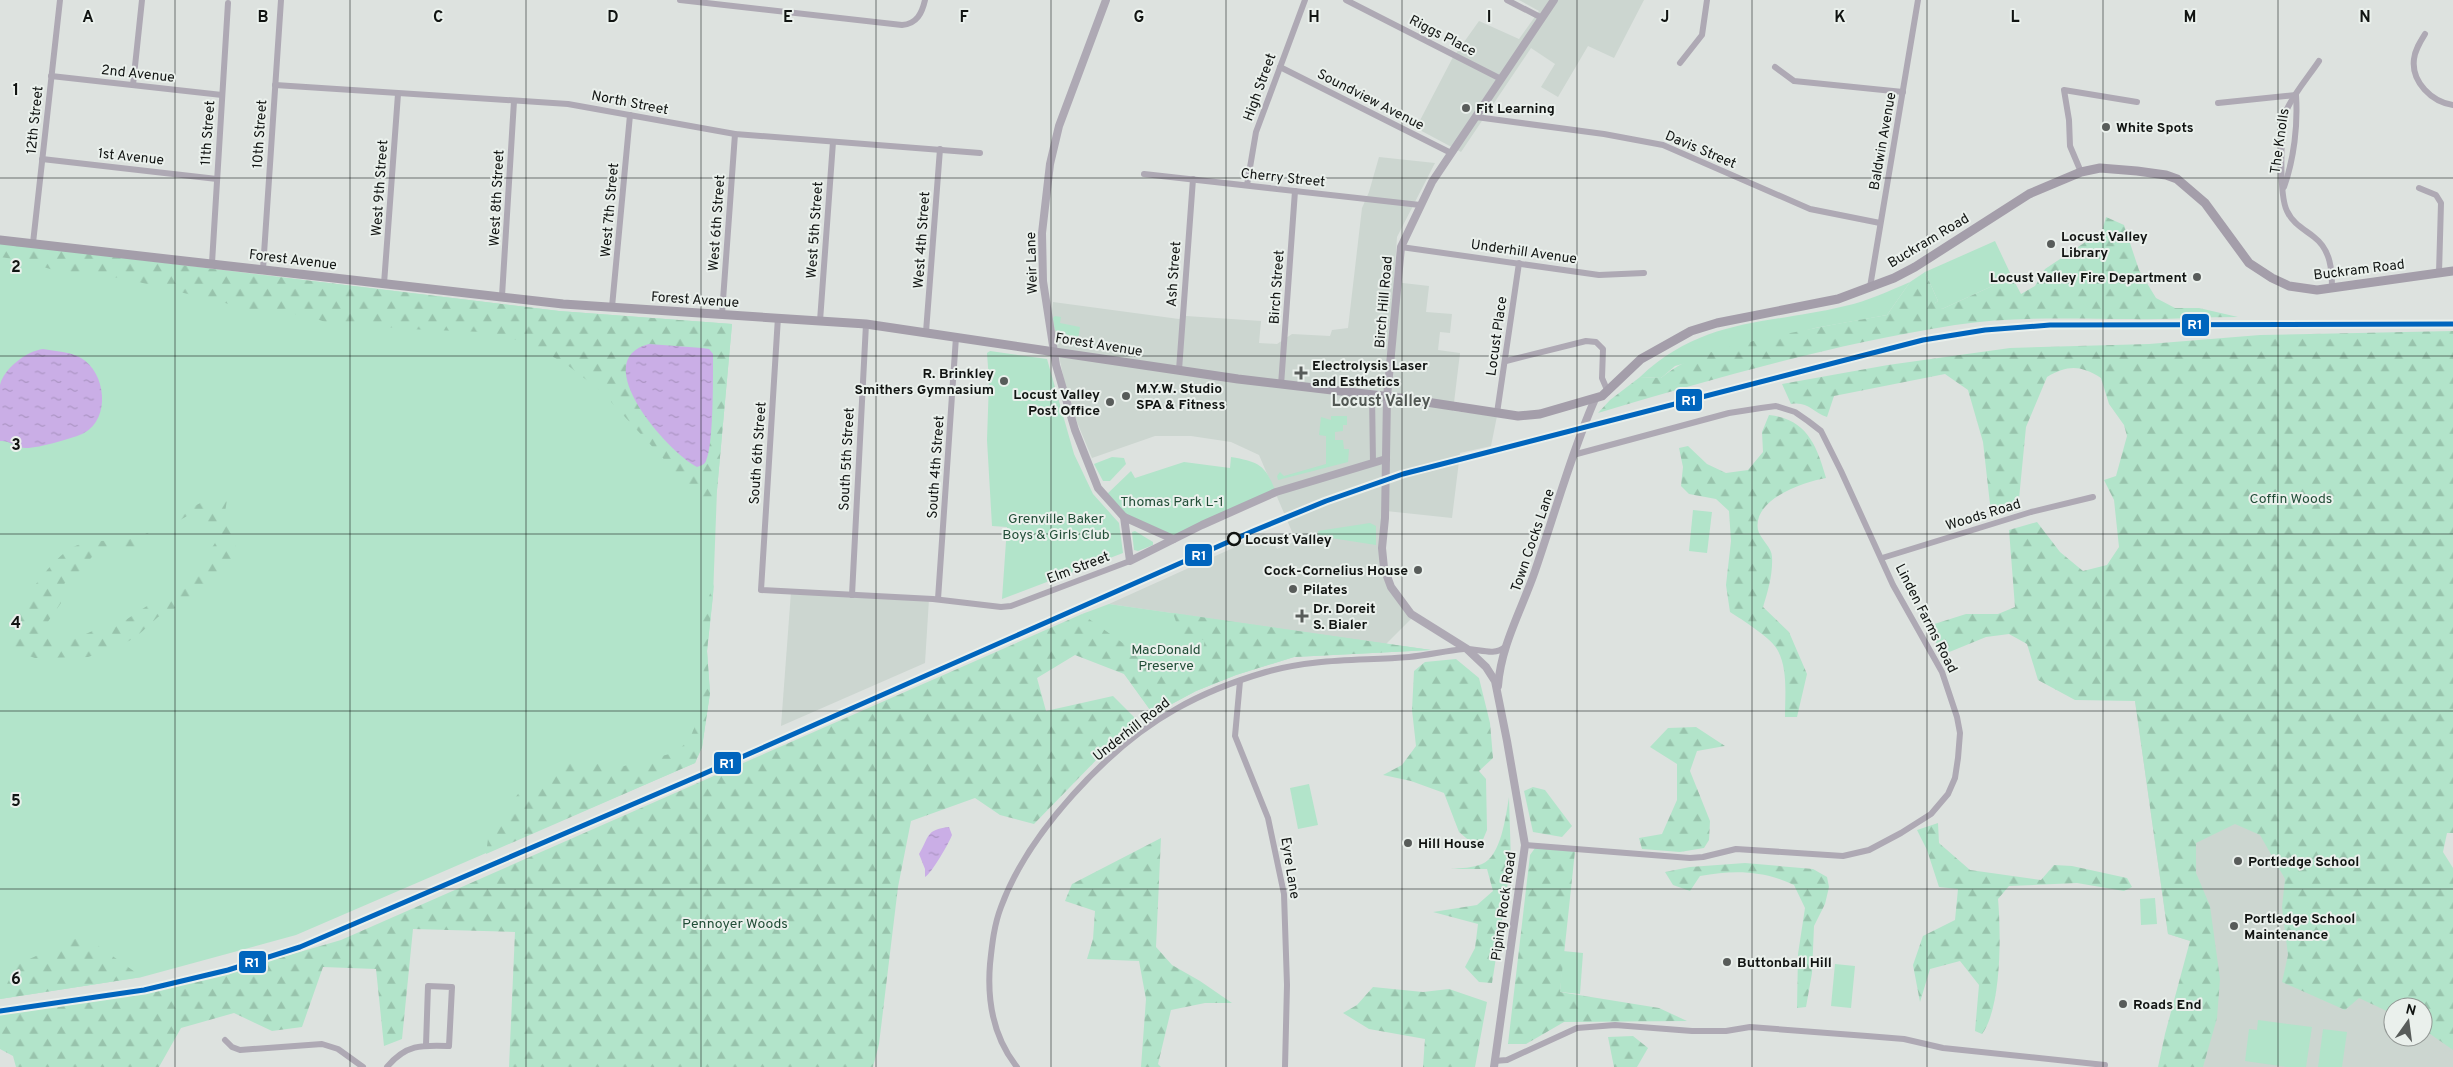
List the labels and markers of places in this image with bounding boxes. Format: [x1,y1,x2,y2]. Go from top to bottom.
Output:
place label: Fit Learning [1476,101,1555,118]
marker: Fit Learning [1460,102,1472,114]
place label: White Spots [2116,120,2194,137]
marker: White Spots [2100,121,2112,133]
place label: Locust Valley Library [2061,229,2148,262]
marker: Locust Valley Library [2045,238,2057,250]
place label: Locust Valley Fire Department [1990,270,2187,287]
marker: Locust Valley Fire Department [2191,271,2203,283]
place label: Electrolysis Laser and Esthetics [1312,358,1428,391]
place label: R. Brinkley Smithers Gymnasium [854,366,994,399]
marker: Electrolysis Laser and Esthetics [1294,366,1308,380]
marker: R. Brinkley Smithers Gymnasium [998,375,1010,387]
place label: M.Y.W. Studio SPA & Fitness [1136,381,1225,414]
place label: Locust Valley Post Office [1013,387,1100,420]
marker: M.Y.W. Studio SPA & Fitness [1120,390,1132,402]
marker: Locust Valley Post Office [1104,396,1116,408]
marker: Locust Valley [1227,532,1241,546]
place label: Locust Valley [1245,532,1332,549]
place label: Cock-Cornelius House [1264,563,1408,580]
marker: Cock-Cornelius House [1412,564,1424,576]
place label: Pilates [1303,582,1348,599]
marker: Pilates [1287,583,1299,595]
place label: Dr. Doreit S. Bialer [1313,601,1376,634]
marker: Dr. Doreit S. Bialer [1295,609,1309,623]
place label: Hill House [1418,836,1485,853]
marker: Hill House [1402,837,1414,849]
place label: Portledge School [2248,854,2359,871]
marker: Portledge School [2232,855,2244,867]
place label: Portledge School Maintenance [2244,911,2355,944]
marker: Portledge School Maintenance [2228,920,2240,932]
place label: Buttonball Hill [1737,955,1832,972]
marker: Buttonball Hill [1721,956,1733,968]
place label: Roads End [2133,997,2202,1014]
marker: Roads End [2117,998,2129,1010]

